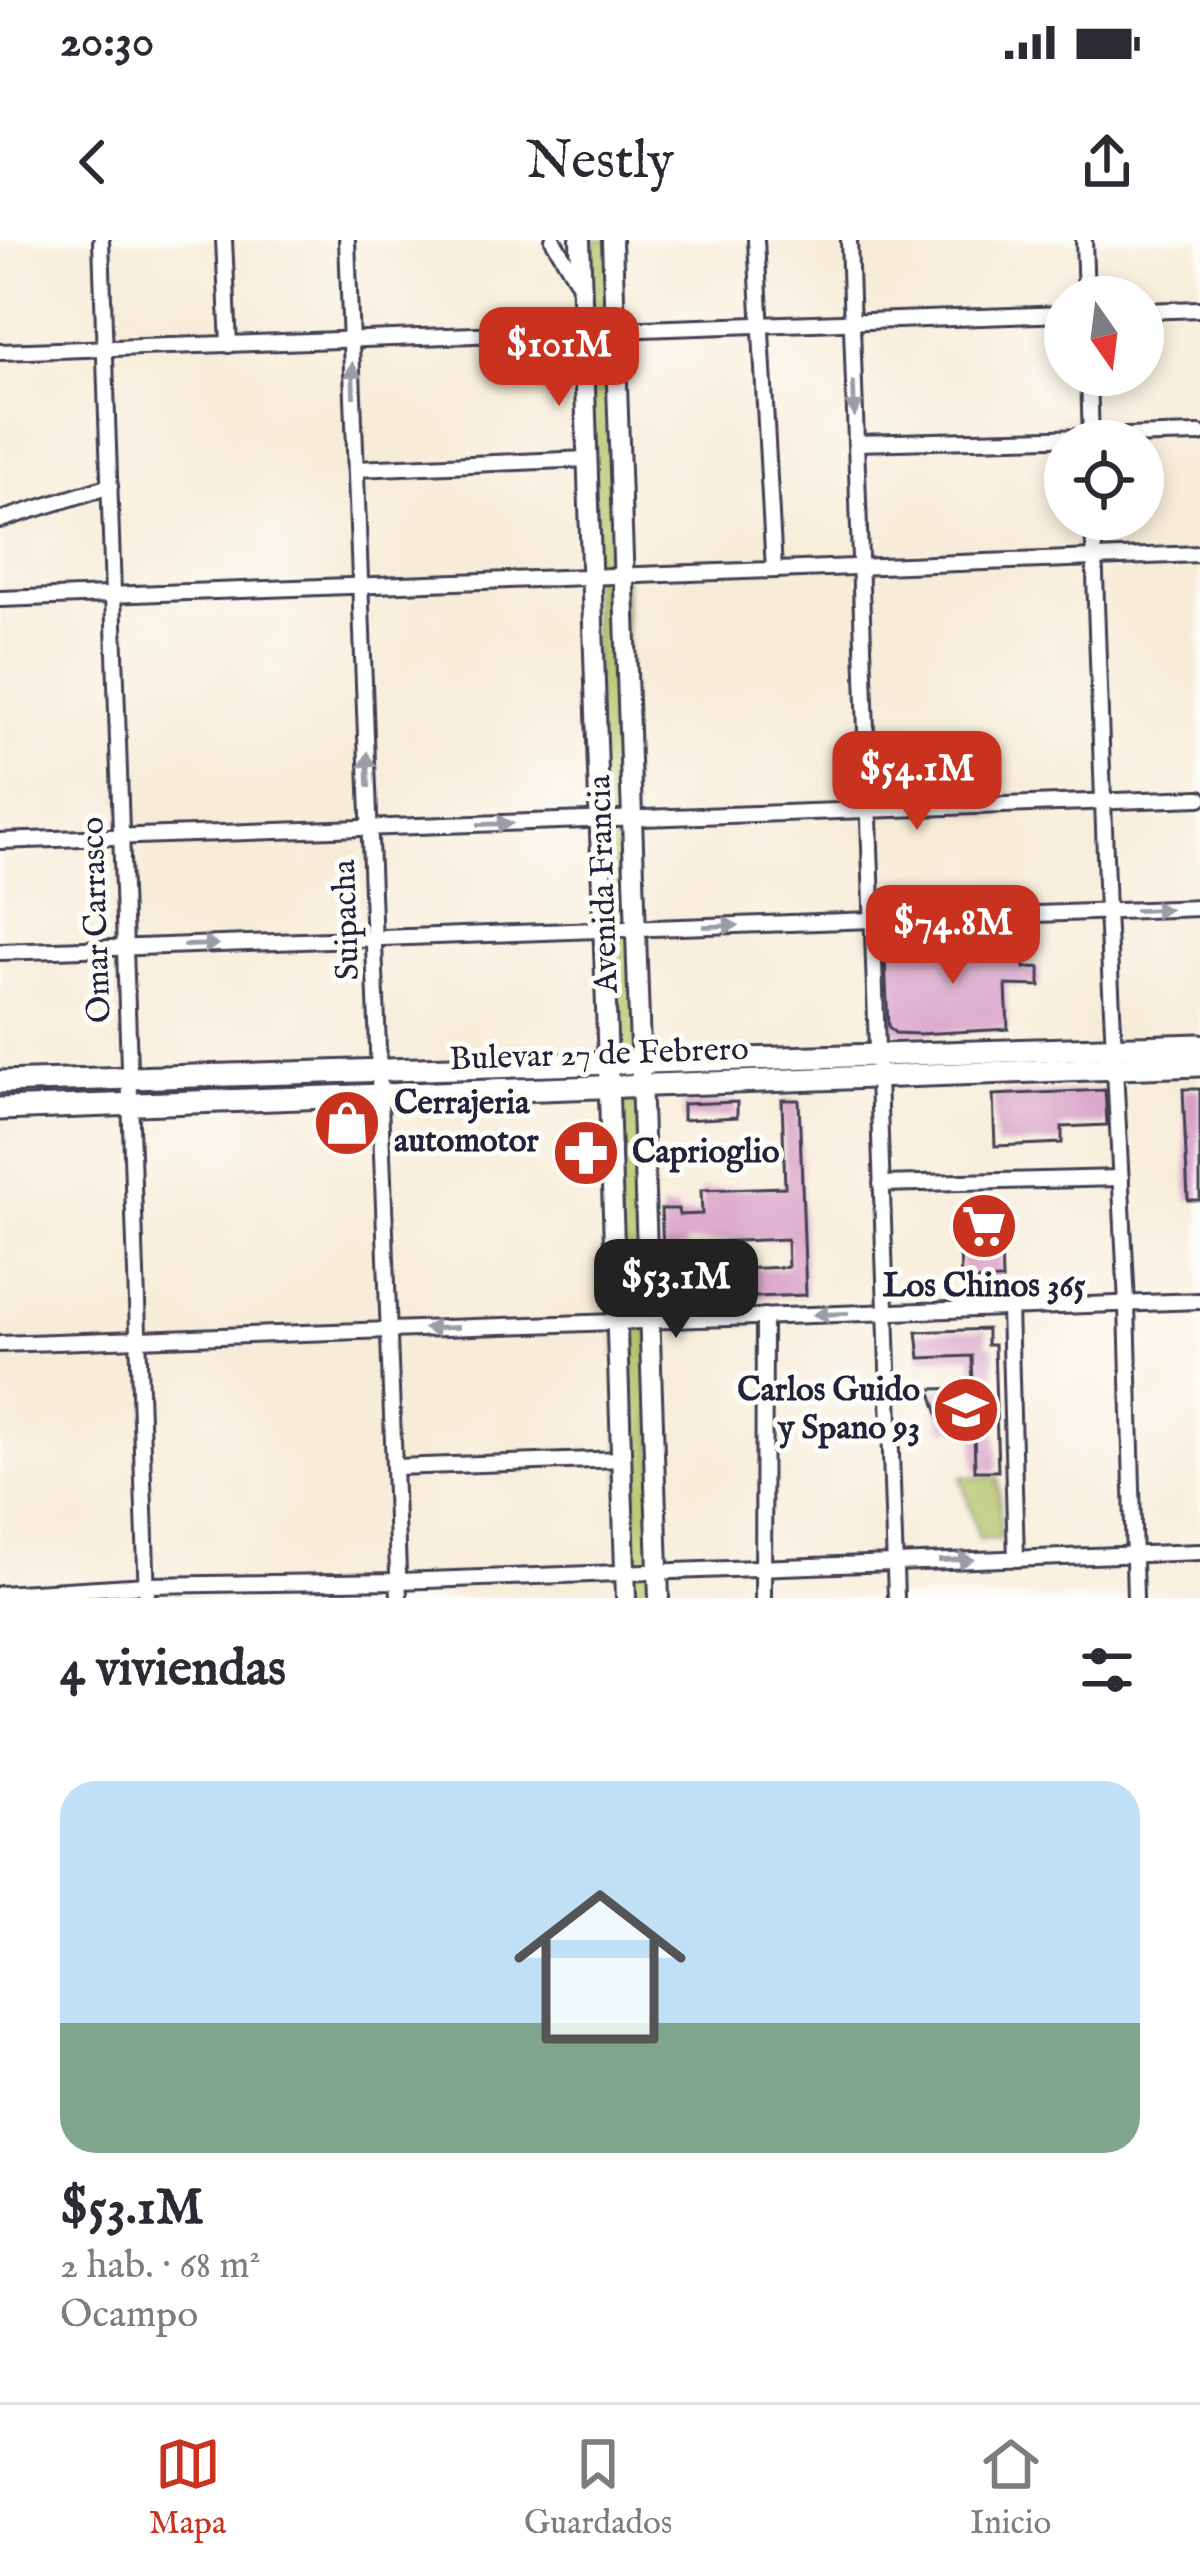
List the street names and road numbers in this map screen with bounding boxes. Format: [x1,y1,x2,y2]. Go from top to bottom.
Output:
street label: Avenida Francia [579,773,629,995]
street label: Omar Carrasco [72,816,122,1024]
street label: Suipacha [324,858,370,981]
street label: Bulevar 27 de Febrero [449,1029,749,1081]

